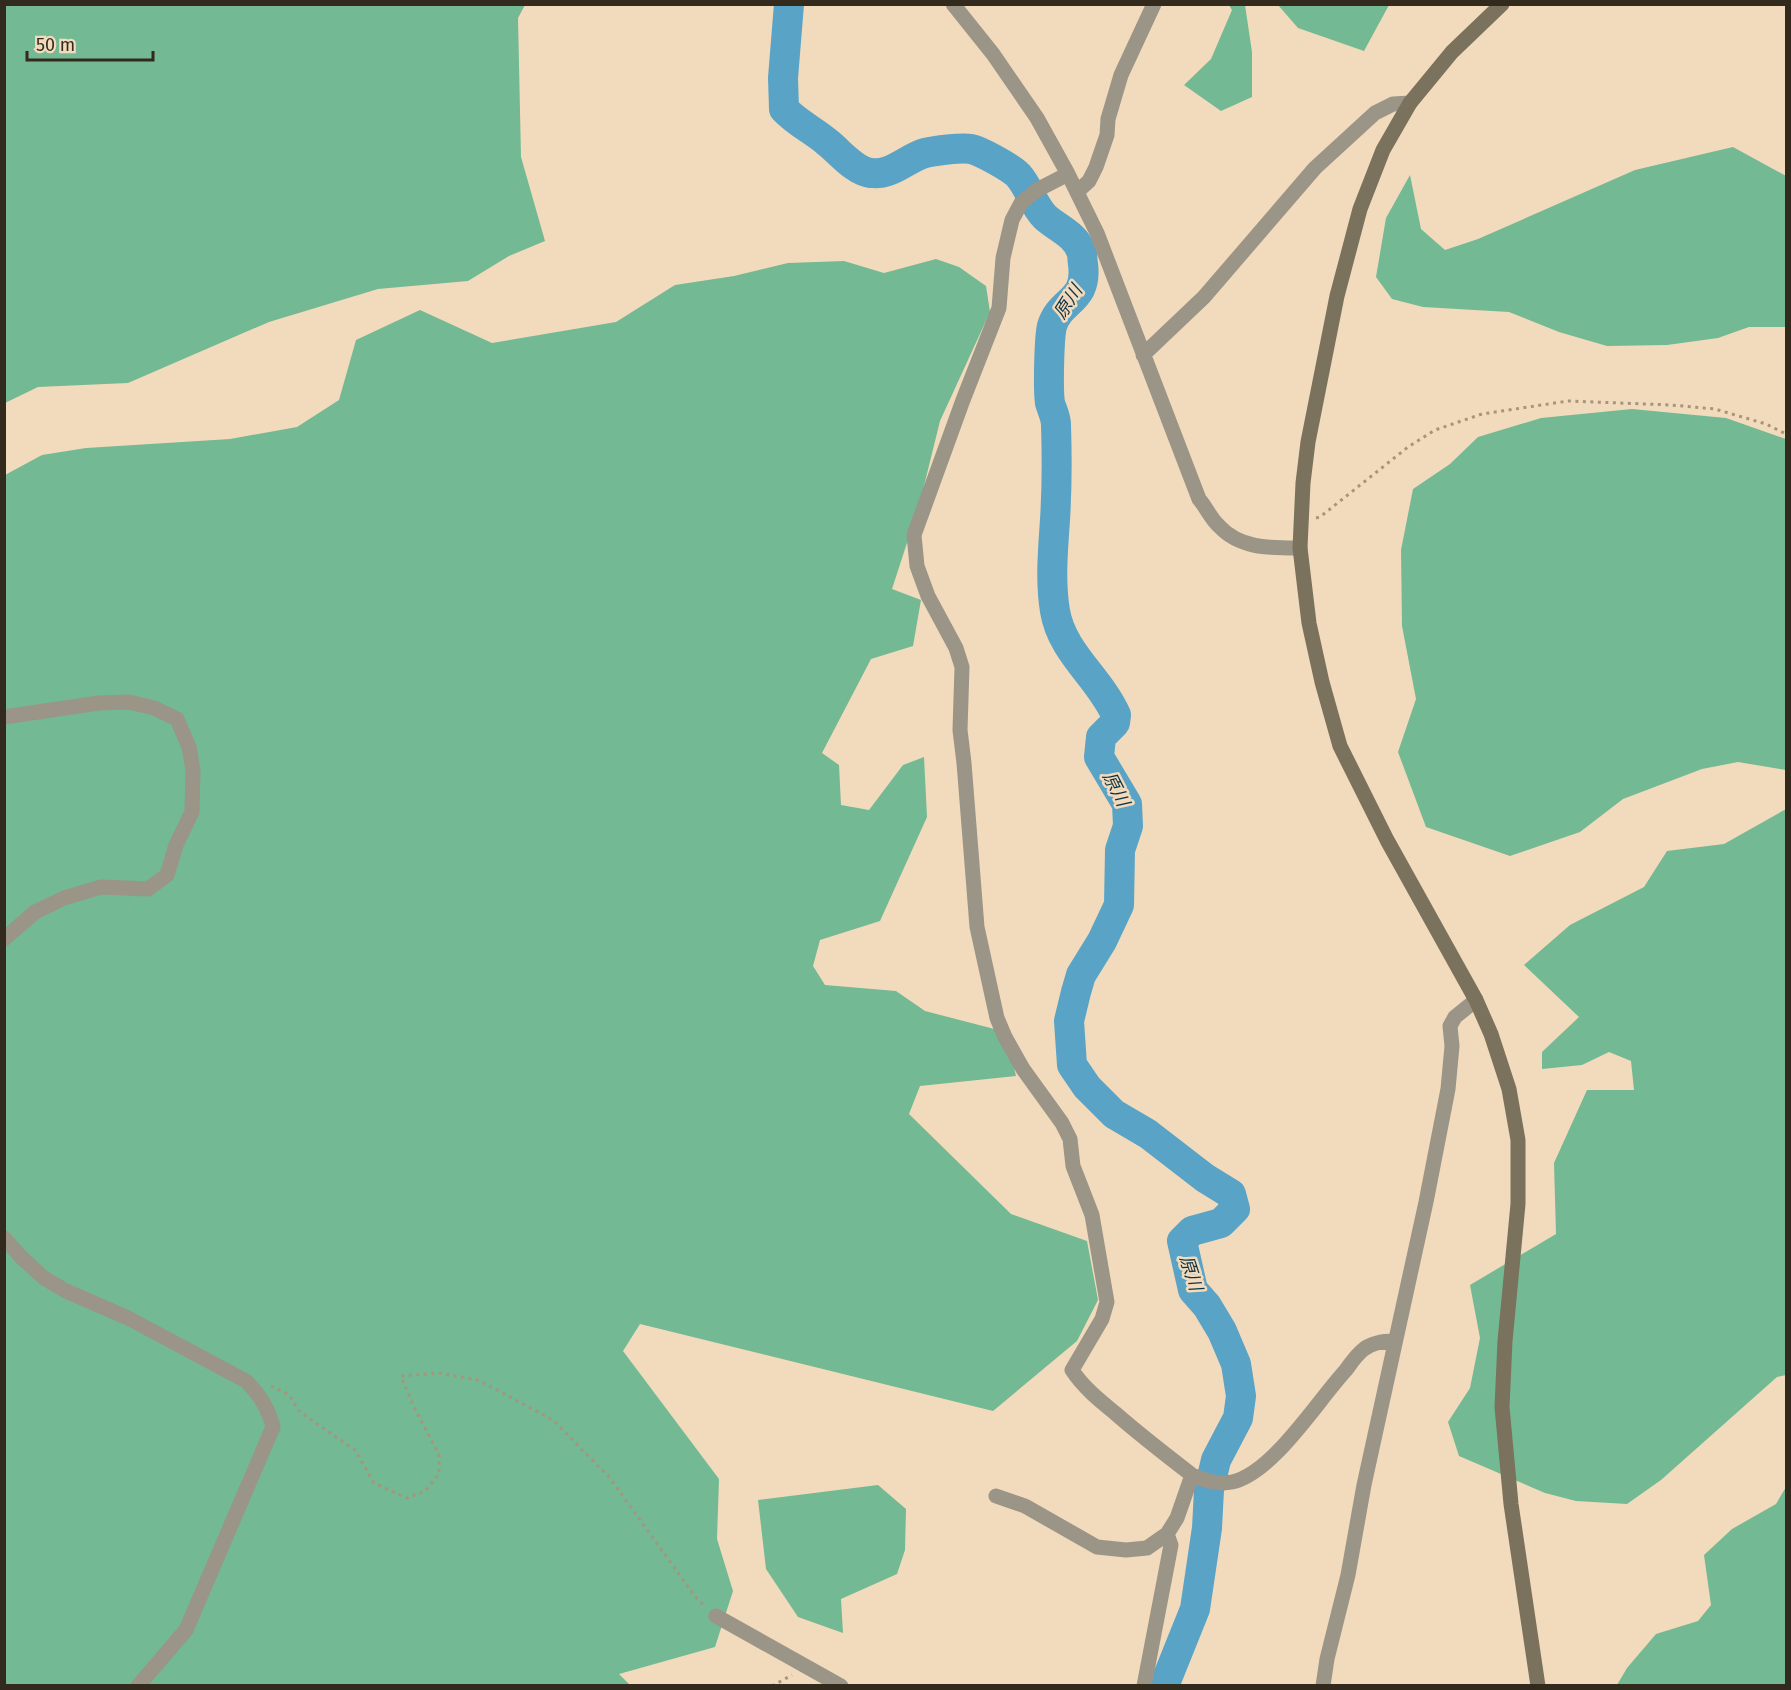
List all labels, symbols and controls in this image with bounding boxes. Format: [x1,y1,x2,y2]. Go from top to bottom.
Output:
scale bar [27,24,153,62]
text: 50 m [36,34,75,56]
water label: 原川 [1049,279,1088,323]
water label: 原川 [1098,768,1135,812]
water label: 原川 [1175,1252,1208,1295]

